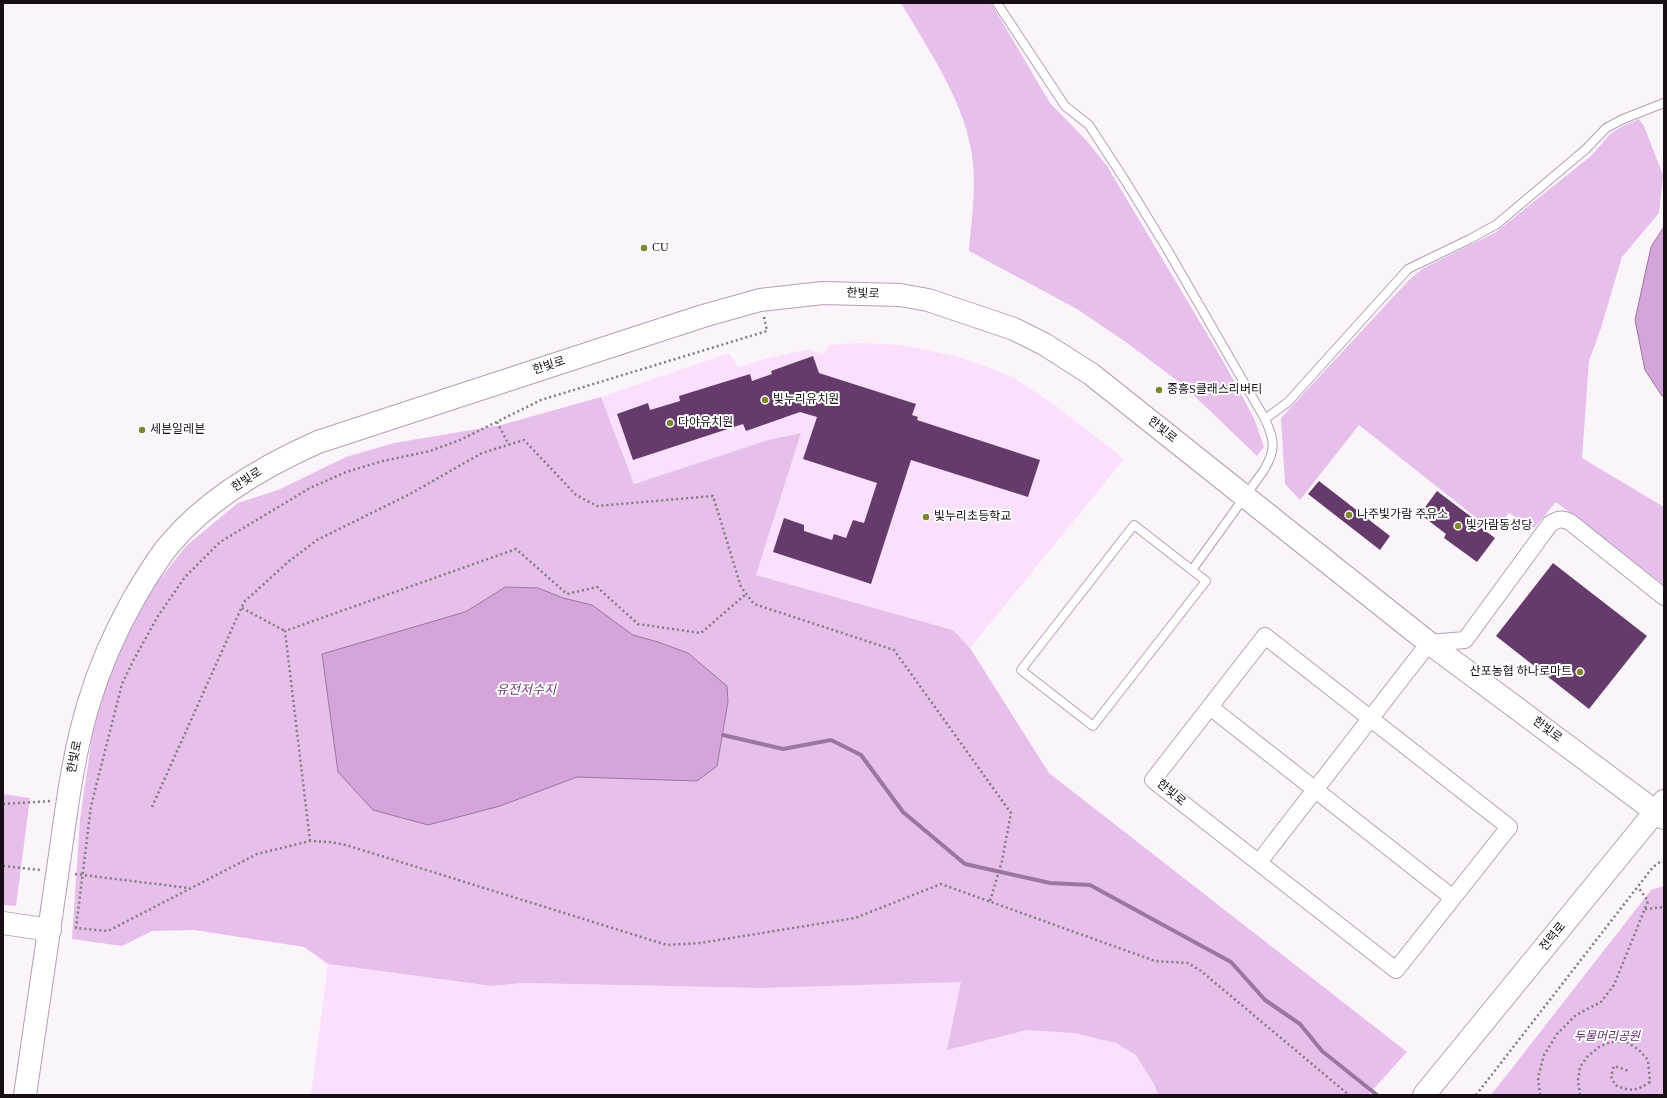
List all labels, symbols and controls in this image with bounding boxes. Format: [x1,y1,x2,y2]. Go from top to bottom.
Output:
place label: CU [652,241,669,255]
marker: CU [639,243,649,253]
street label: 한빛로 [846,286,880,302]
street label: 한빛로 [531,354,567,378]
place label: 중흥S클래스리버티 [1167,383,1262,397]
marker: 중흥S클래스리버티 [1154,385,1164,395]
place label: 빛누리유치원 [773,393,839,407]
marker: 빛누리유치원 [760,395,770,405]
street label: 한빛로 [1145,414,1179,446]
place label: 다야유치원 [678,416,733,430]
marker: 다야유치원 [665,418,675,428]
place label: 세븐일레븐 [150,423,205,437]
marker: 세븐일레븐 [137,425,147,435]
street label: 한빛로 [229,465,265,495]
place label: 나주빛가람 주유소 [1357,508,1448,522]
place label: 빛누리초등학교 [934,510,1011,524]
marker: 나주빛가람 주유소 [1344,510,1354,520]
marker: 빛누리초등학교 [921,512,931,522]
place label: 빛가람동성당 [1466,519,1532,533]
marker: 빛가람동성당 [1453,521,1463,531]
place label: 산포농협 하나로마트 [1470,665,1572,679]
marker: 산포농협 하나로마트 [1575,667,1585,677]
water label: 유전저수지 [496,683,556,699]
street label: 한빛로 [1529,714,1565,746]
street label: 한빛로 [65,739,85,775]
street label: 한빛로 [1154,777,1188,809]
street label: 전력로 [1537,920,1569,954]
park label: 두물머리공원 [1574,1030,1640,1044]

